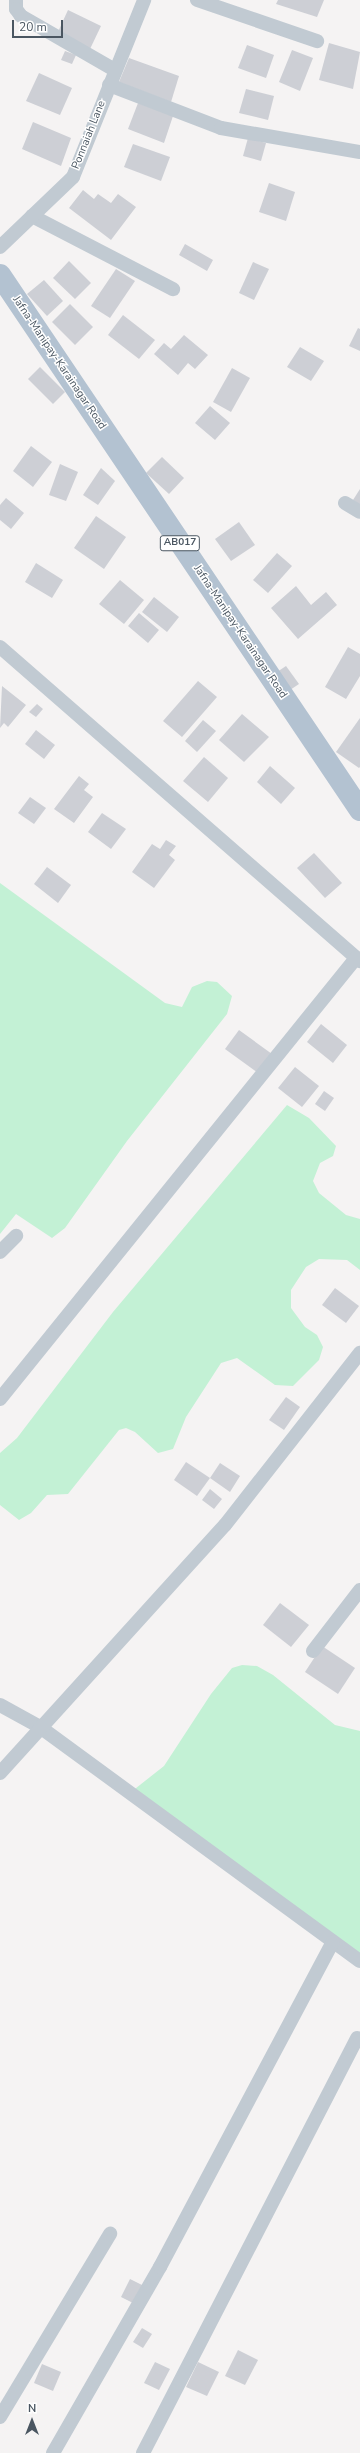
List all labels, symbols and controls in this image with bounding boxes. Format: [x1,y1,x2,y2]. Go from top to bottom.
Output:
scale bar [14,12,65,38]
text: 20 m [19,19,47,35]
street label: Ponnaiah Lane [69,99,109,171]
street label: Jafna-Manipay-Karainagar Road [9,294,109,432]
road number: AB017 [159,535,201,551]
street label: Jafna-Manipay-Karainagar Road [190,563,290,701]
north arrow [12,2401,52,2441]
text: N [28,2401,36,2416]

